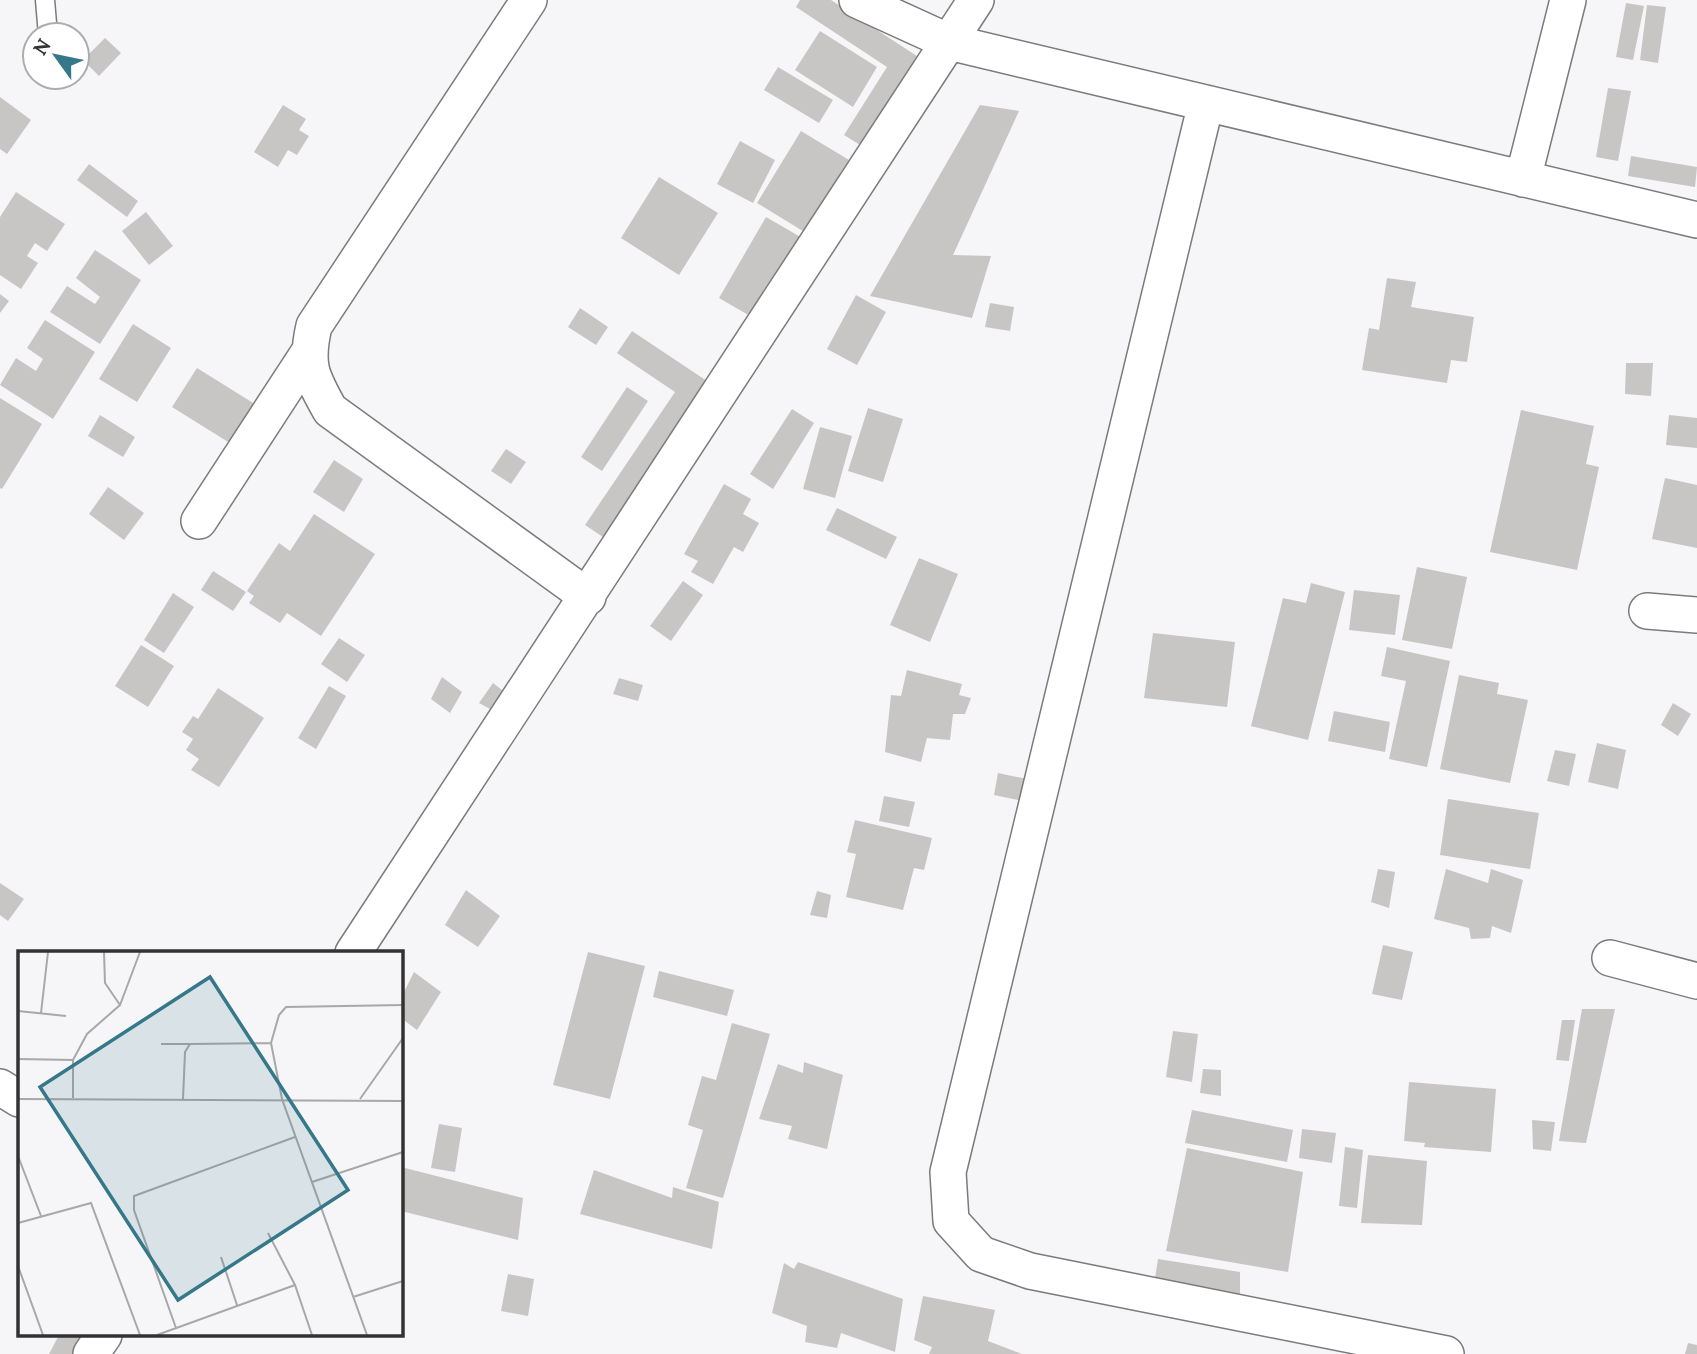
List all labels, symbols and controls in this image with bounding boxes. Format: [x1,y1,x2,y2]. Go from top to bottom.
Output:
north arrow [21,21,91,91]
text: N [28,34,56,59]
inset map [18,951,402,1336]

